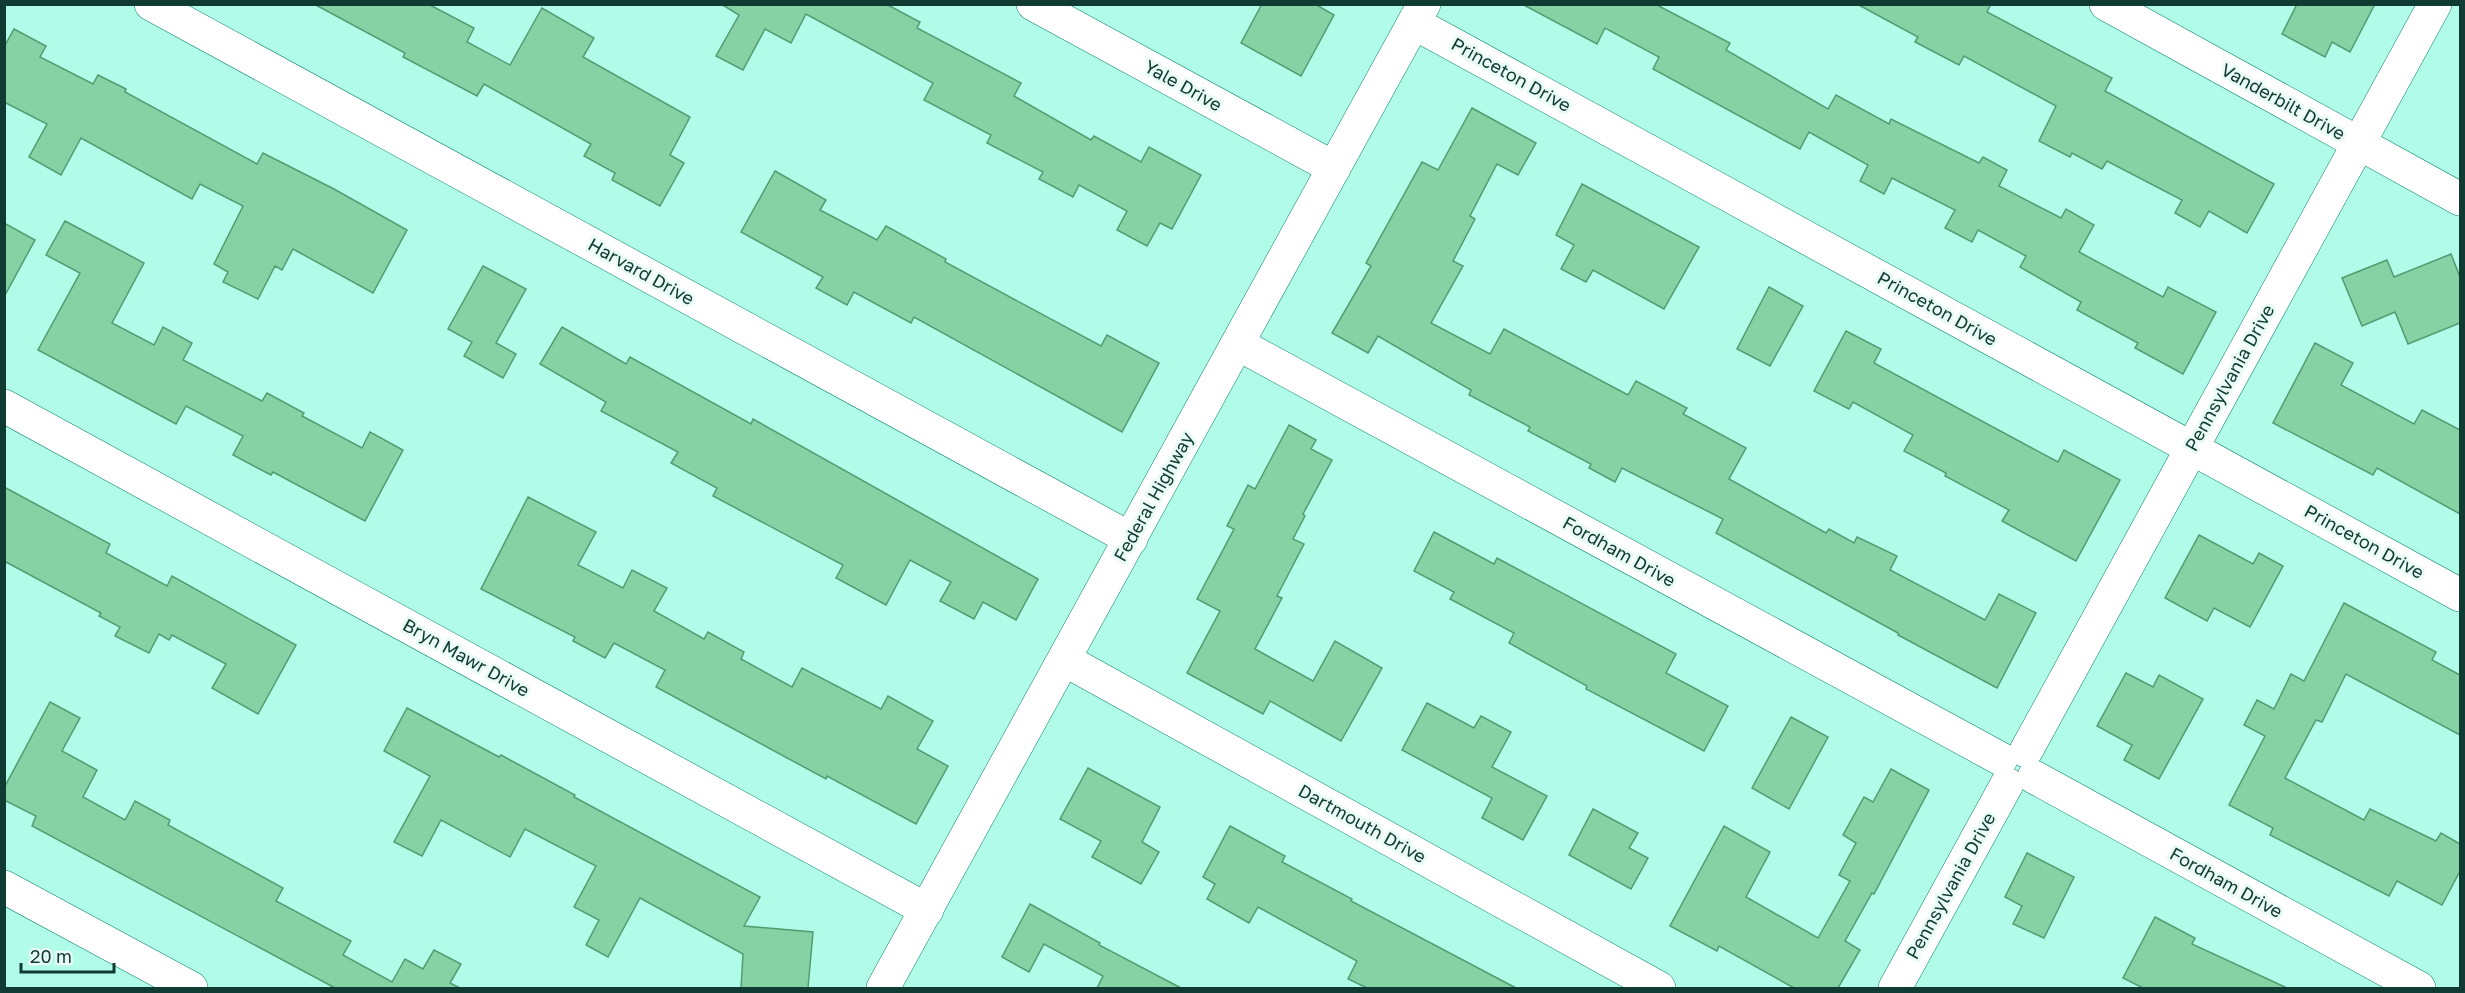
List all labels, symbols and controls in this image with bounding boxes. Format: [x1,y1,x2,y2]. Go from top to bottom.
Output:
street label: Princeton Drive [1448,32,1575,116]
street label: Yale Drive [1141,55,1226,115]
street label: Vanderbilt Drive [2218,58,2349,144]
street label: Harvard Drive [584,233,698,309]
street label: Princeton Drive [1874,266,2001,350]
street label: Pennsylvania Drive [2180,300,2279,455]
street label: Federal Highway [1109,428,1198,565]
street label: Princeton Drive [2301,499,2428,583]
street label: Fordham Drive [1559,511,1680,591]
street label: Bryn Mawr Drive [399,613,534,701]
street label: Dartmouth Drive [1295,779,1430,867]
street label: Pennsylvania Drive [1901,808,2000,963]
street label: Fordham Drive [2166,842,2287,922]
scale bar [21,936,114,974]
text: 20 m [30,945,72,967]

